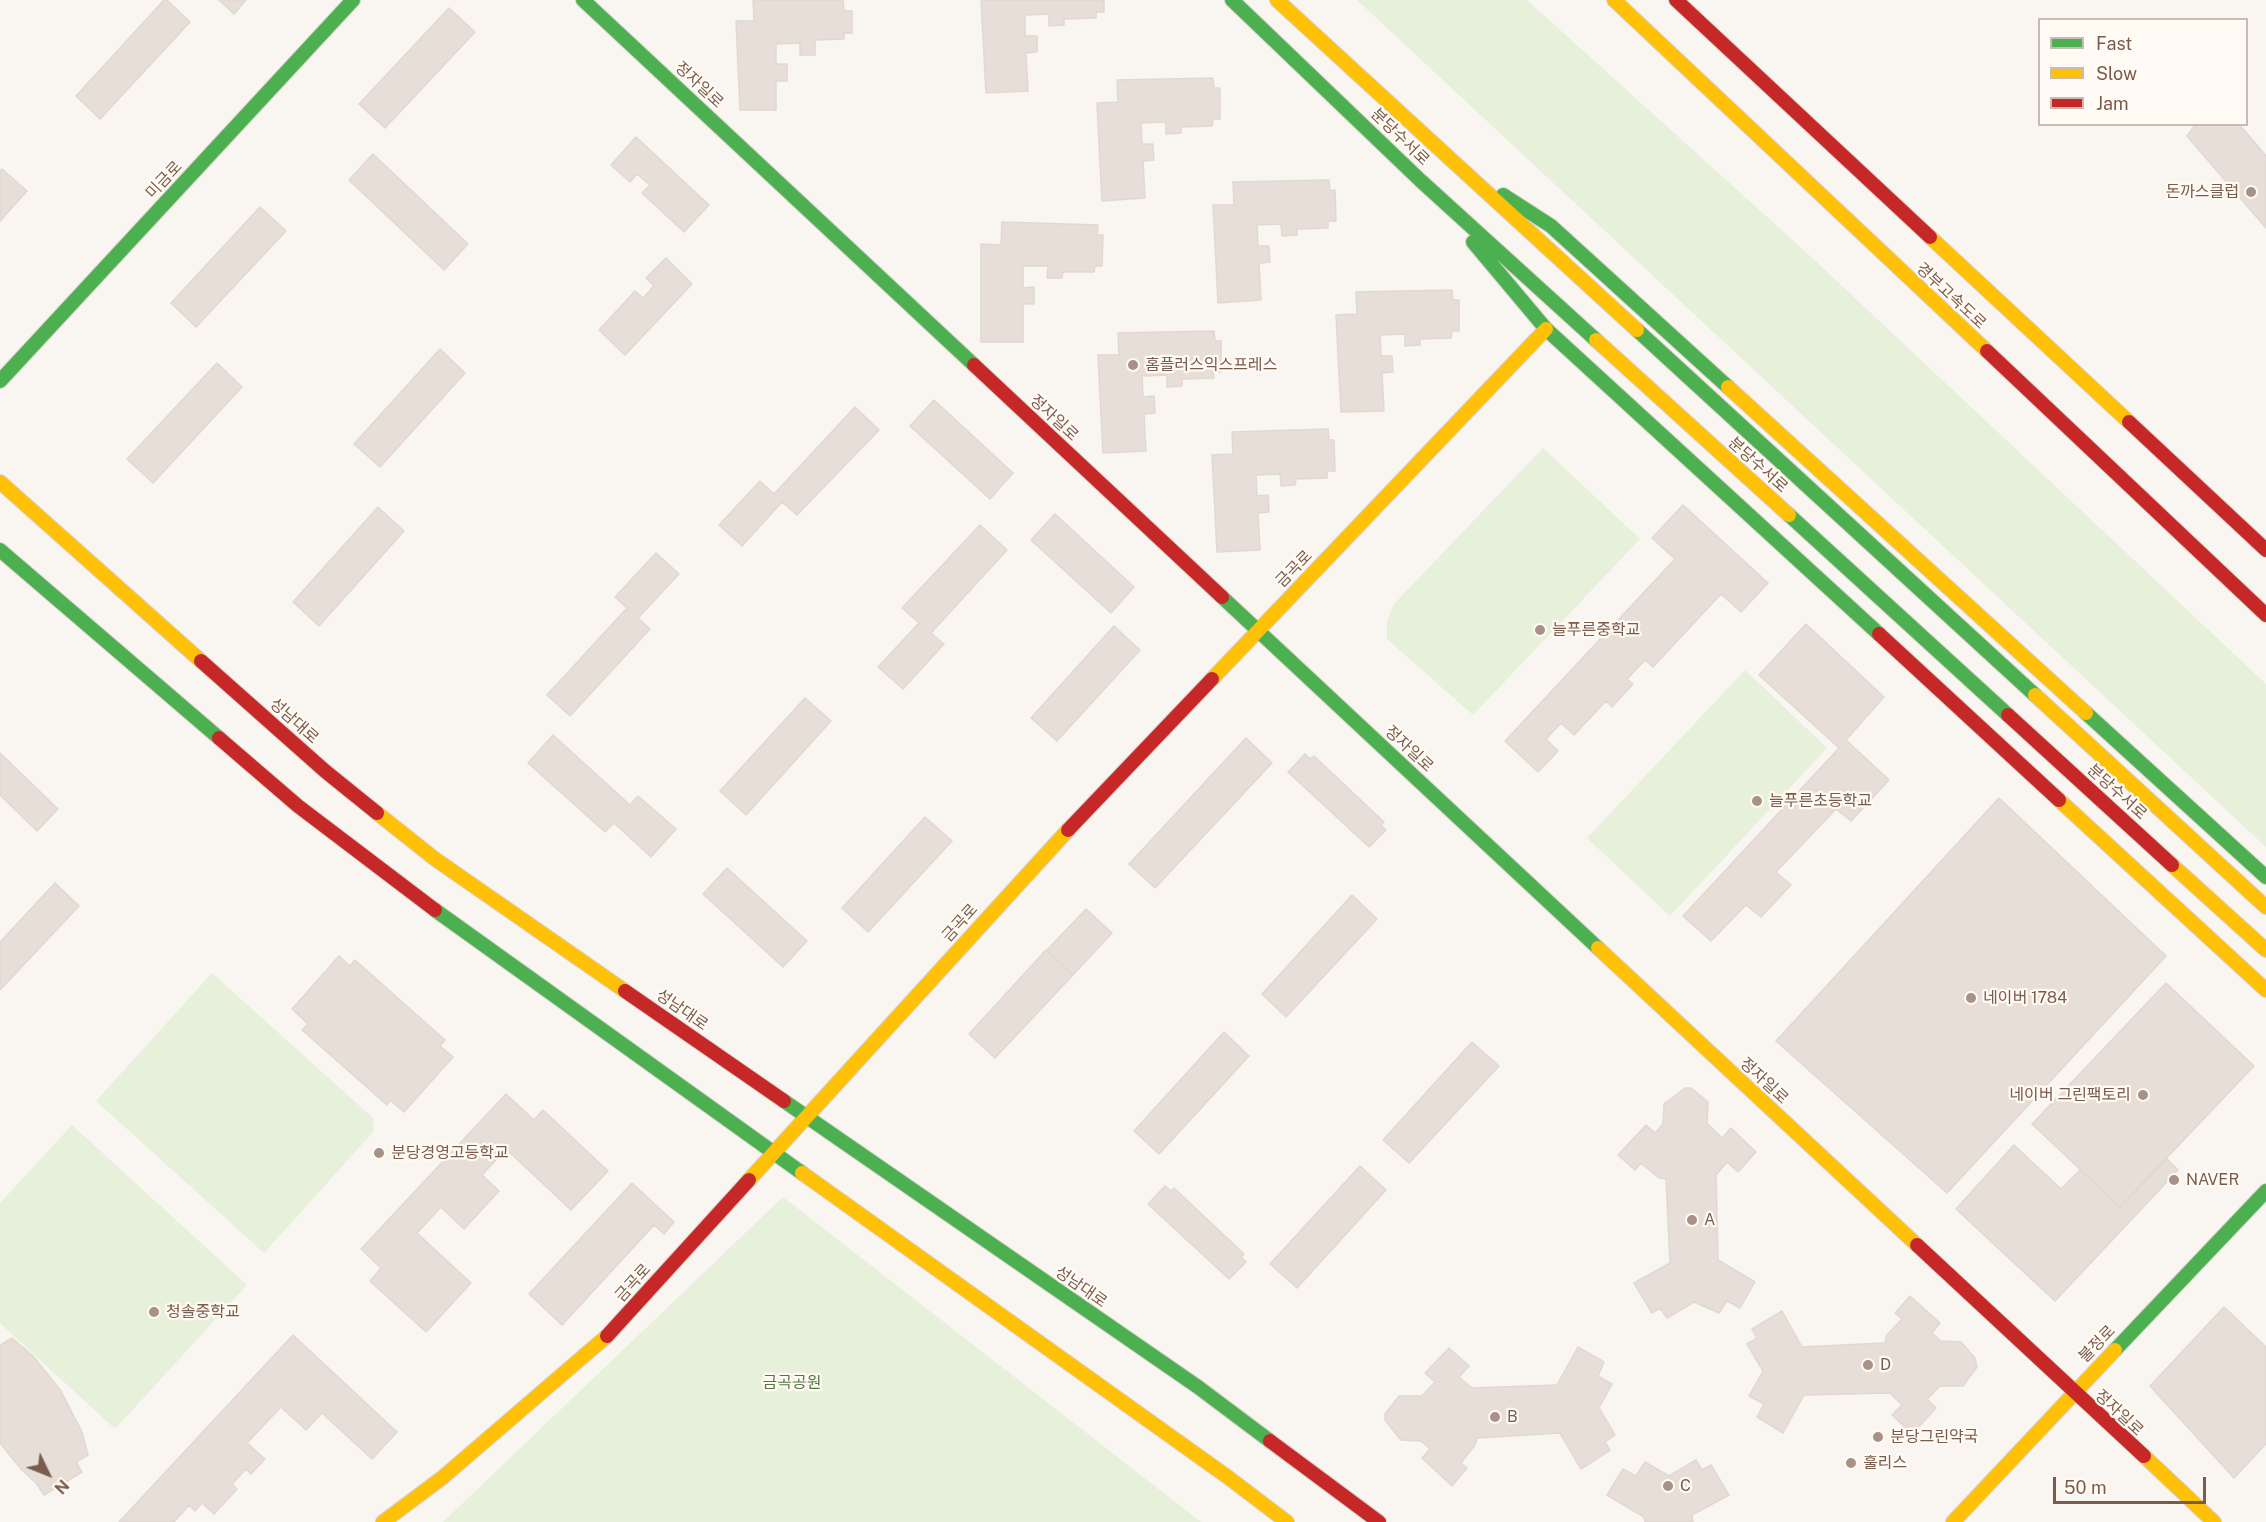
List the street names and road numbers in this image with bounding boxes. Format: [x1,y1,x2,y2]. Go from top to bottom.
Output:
street label: 정자일로 [671,58,727,112]
street label: 분당수서로 [1367,105,1433,169]
street label: 미금로 [142,157,186,203]
street label: 경부고속도로 [1912,259,1990,333]
street label: 정자일로 [1026,391,1082,445]
street label: 분당수서로 [1724,433,1792,497]
street label: 금곡로 [1272,546,1316,592]
street label: 성남대로 [266,694,322,748]
street label: 정자일로 [1381,722,1437,776]
street label: 분당수서로 [2083,760,2151,824]
street label: 금곡로 [938,900,982,946]
street label: 성남대로 [652,985,712,1035]
street label: 정자일로 [1736,1054,1792,1108]
street label: 금곡로 [611,1260,655,1306]
street label: 성남대로 [1051,1262,1111,1312]
street label: 불정로 [2075,1321,2119,1367]
street label: 정자일로 [2091,1386,2147,1440]

